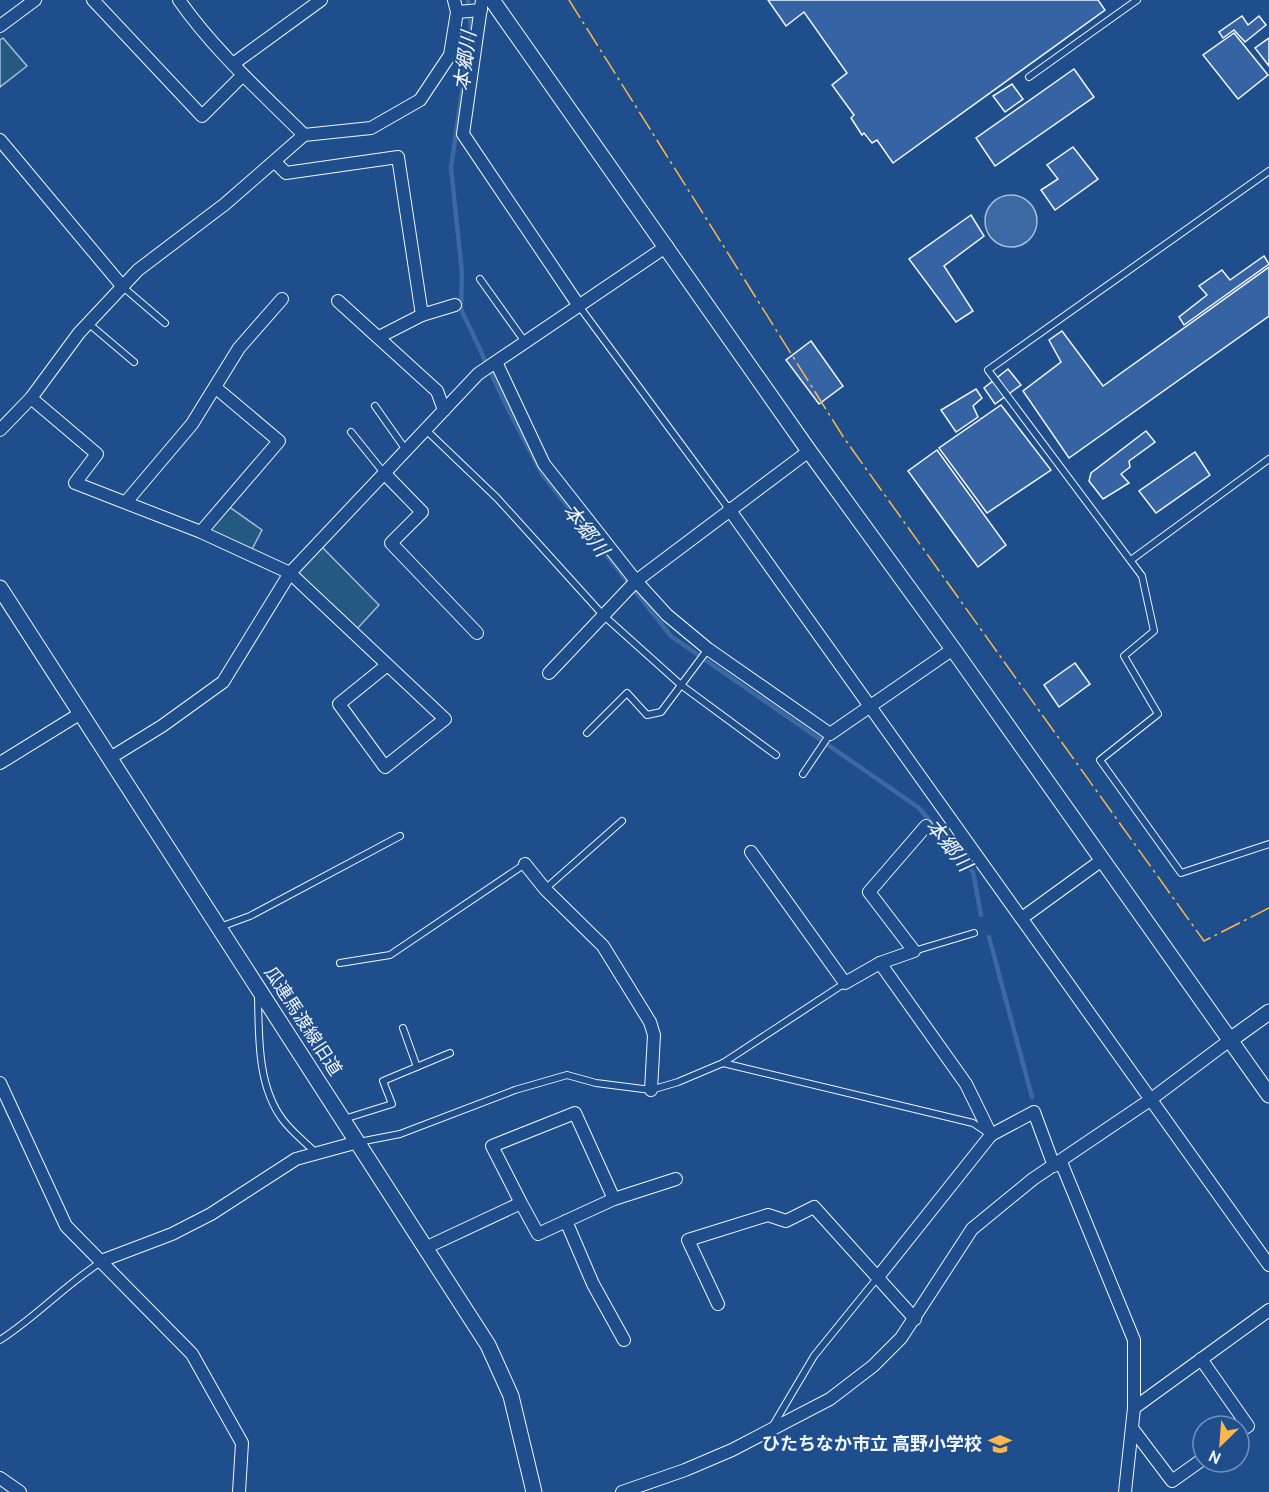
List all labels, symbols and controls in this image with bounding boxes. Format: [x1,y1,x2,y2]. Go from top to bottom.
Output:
water label: 本郷川 [449,28,481,92]
water label: 本郷川 [558,499,615,563]
water label: 本郷川 [921,814,978,877]
street label: 瓜連馬渡線旧道 [259,962,347,1080]
north arrow [1191,1414,1251,1474]
school or university icon: ひたちなか市立 高野小学校 [987,1431,1013,1457]
place label: ひたちなか市立 高野小学校 [762,1433,982,1455]
text: N [1206,1446,1224,1468]

